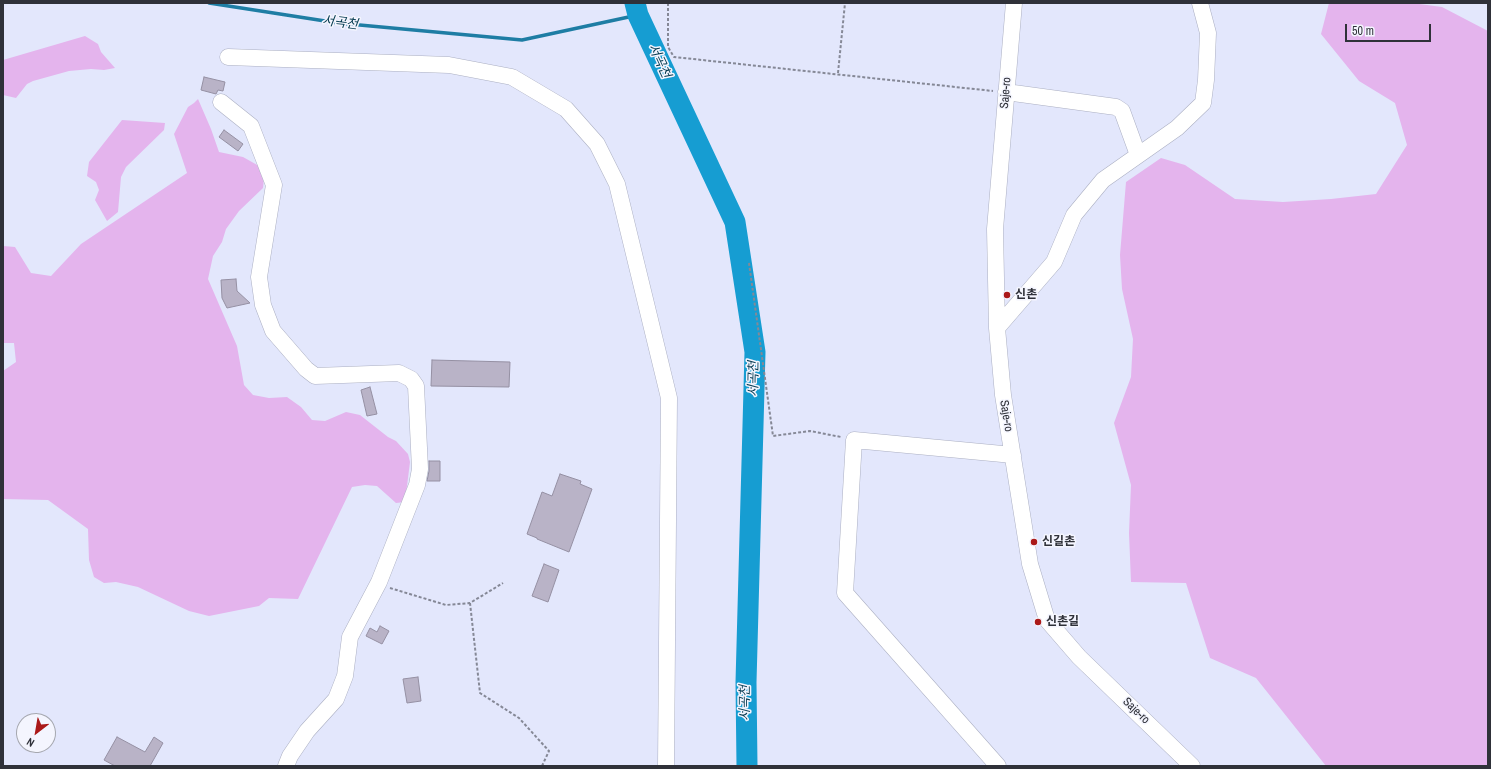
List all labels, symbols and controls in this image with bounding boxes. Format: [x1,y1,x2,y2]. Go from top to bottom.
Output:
water label: 서곡천 [321,13,359,33]
scale bar [1347,16,1433,42]
text: 50 m [1352,23,1374,39]
water label: 서곡천 [644,41,674,81]
street label: Saje-ro [997,77,1015,109]
place label: 신촌 [1015,288,1037,302]
marker: 신촌 [1002,290,1012,300]
water label: 서곡천 [746,361,762,397]
street label: Saje-ro [996,399,1016,433]
place label: 신길촌 [1042,535,1075,549]
marker: 신길촌 [1029,537,1039,547]
place label: 신촌길 [1046,615,1079,629]
marker: 신촌길 [1033,617,1043,627]
water label: 서곡천 [738,685,754,721]
street label: Saje-ro [1120,695,1152,727]
north arrow [16,713,56,753]
text: N [24,735,37,750]

